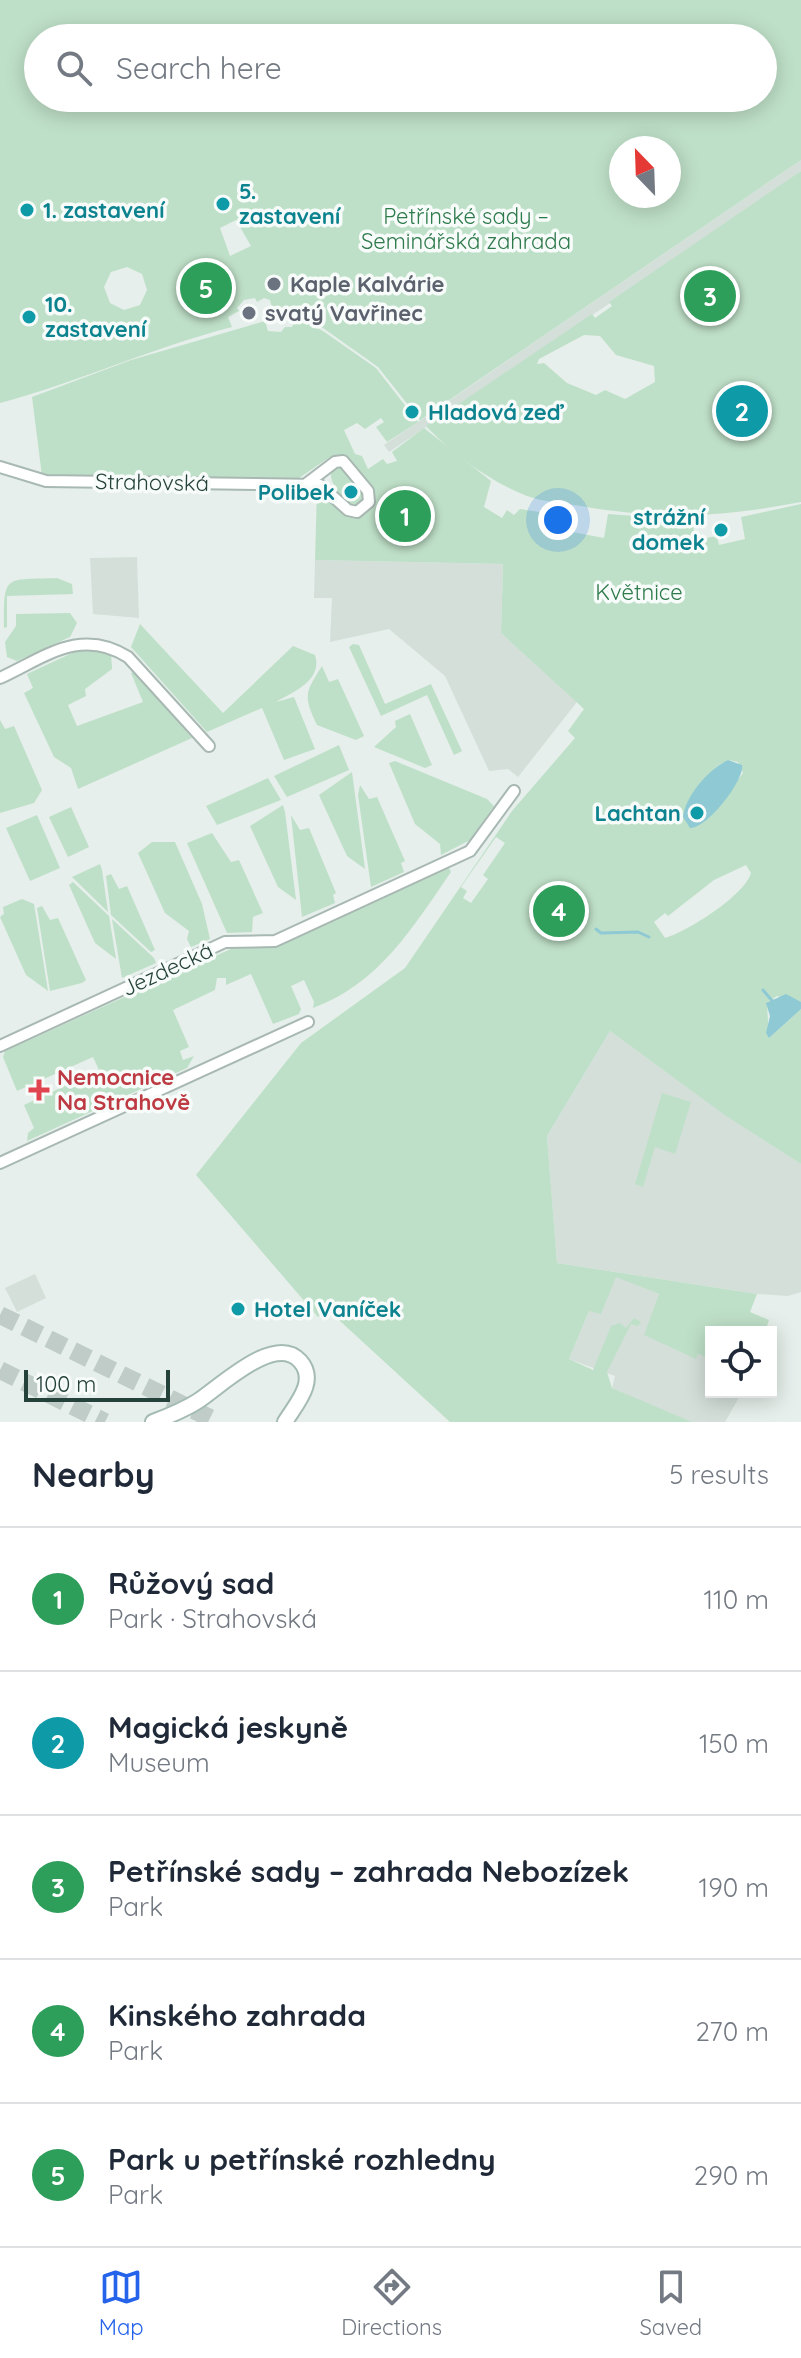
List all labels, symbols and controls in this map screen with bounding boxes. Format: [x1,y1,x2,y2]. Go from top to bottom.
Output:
search box [24,24,777,112]
icon: search [52,46,96,90]
text: Search here [116,49,282,87]
north arrow [609,136,681,208]
place label: 5. zastavení [239,177,341,230]
marker: 5. zastavení [214,195,232,213]
place label: 1. zastavení [43,196,165,224]
marker: 1. zastavení [18,201,36,219]
park label: Petřínské sady – Seminářská zahrada [361,202,571,255]
pin: 5 [180,258,232,318]
pin: 3 [684,266,736,326]
place label: Kaple Kalvárie [290,270,444,298]
marker: Kaple Kalvárie [265,275,283,293]
place label: 10. zastavení [45,290,147,343]
place label: svatý Vavřinec [265,299,423,327]
marker: svatý Vavřinec [240,304,258,322]
marker: 10. zastavení [20,308,38,326]
pin: 2 [716,381,768,441]
place label: Hladová zeď [428,398,565,426]
marker: Hladová zeď [403,403,421,421]
street label: Strahovská [95,467,209,497]
place label: Polibek [258,478,335,506]
marker: Polibek [342,483,360,501]
pin: 1 [379,486,431,546]
your location [538,500,578,540]
place label: strážní domek [632,503,706,556]
marker: strážní domek [712,521,730,539]
park label: Květnice [595,578,683,606]
place label: Lachtan [595,799,681,827]
marker: Lachtan [688,804,706,822]
pin: 4 [533,881,585,941]
street label: Jezdecká [117,936,217,1002]
place label: Nemocnice Na Strahově [57,1063,190,1116]
marker: Nemocnice Na Strahově [28,1079,50,1101]
place label: Hotel Vaníček [254,1295,401,1323]
marker: Hotel Vaníček [229,1300,247,1318]
map controls [705,1326,777,1398]
button: locate [705,1326,777,1398]
scale bar [24,1366,170,1402]
text: 100 m [36,1370,96,1398]
text: Nearby [32,1453,155,1496]
text: 5 results [669,1458,769,1491]
text: Růžový sad [108,1564,274,1602]
text: 1 [53,1583,63,1616]
text: 110 m [703,1583,769,1616]
text: Park · Strahovská [108,1602,317,1635]
text: Magická jeskyně [108,1708,348,1746]
text: 2 [51,1727,65,1760]
text: 150 m [699,1727,769,1760]
text: Museum [108,1746,210,1779]
text: Petřínské sady – zahrada Nebozízek [108,1852,629,1890]
text: 3 [51,1871,65,1904]
text: 190 m [699,1871,769,1904]
text: Park [108,1890,163,1923]
text: Kinského zahrada [108,1996,366,2034]
text: 4 [50,2015,66,2048]
text: 270 m [695,2015,769,2048]
text: Park [108,2034,163,2067]
text: Park u petřínské rozhledny [108,2140,496,2178]
text: 5 [51,2159,65,2192]
text: 290 m [694,2159,769,2192]
text: Park [108,2178,163,2211]
tab: Map [99,2265,144,2341]
tab: Directions [341,2265,442,2341]
tab: Saved [639,2265,702,2341]

